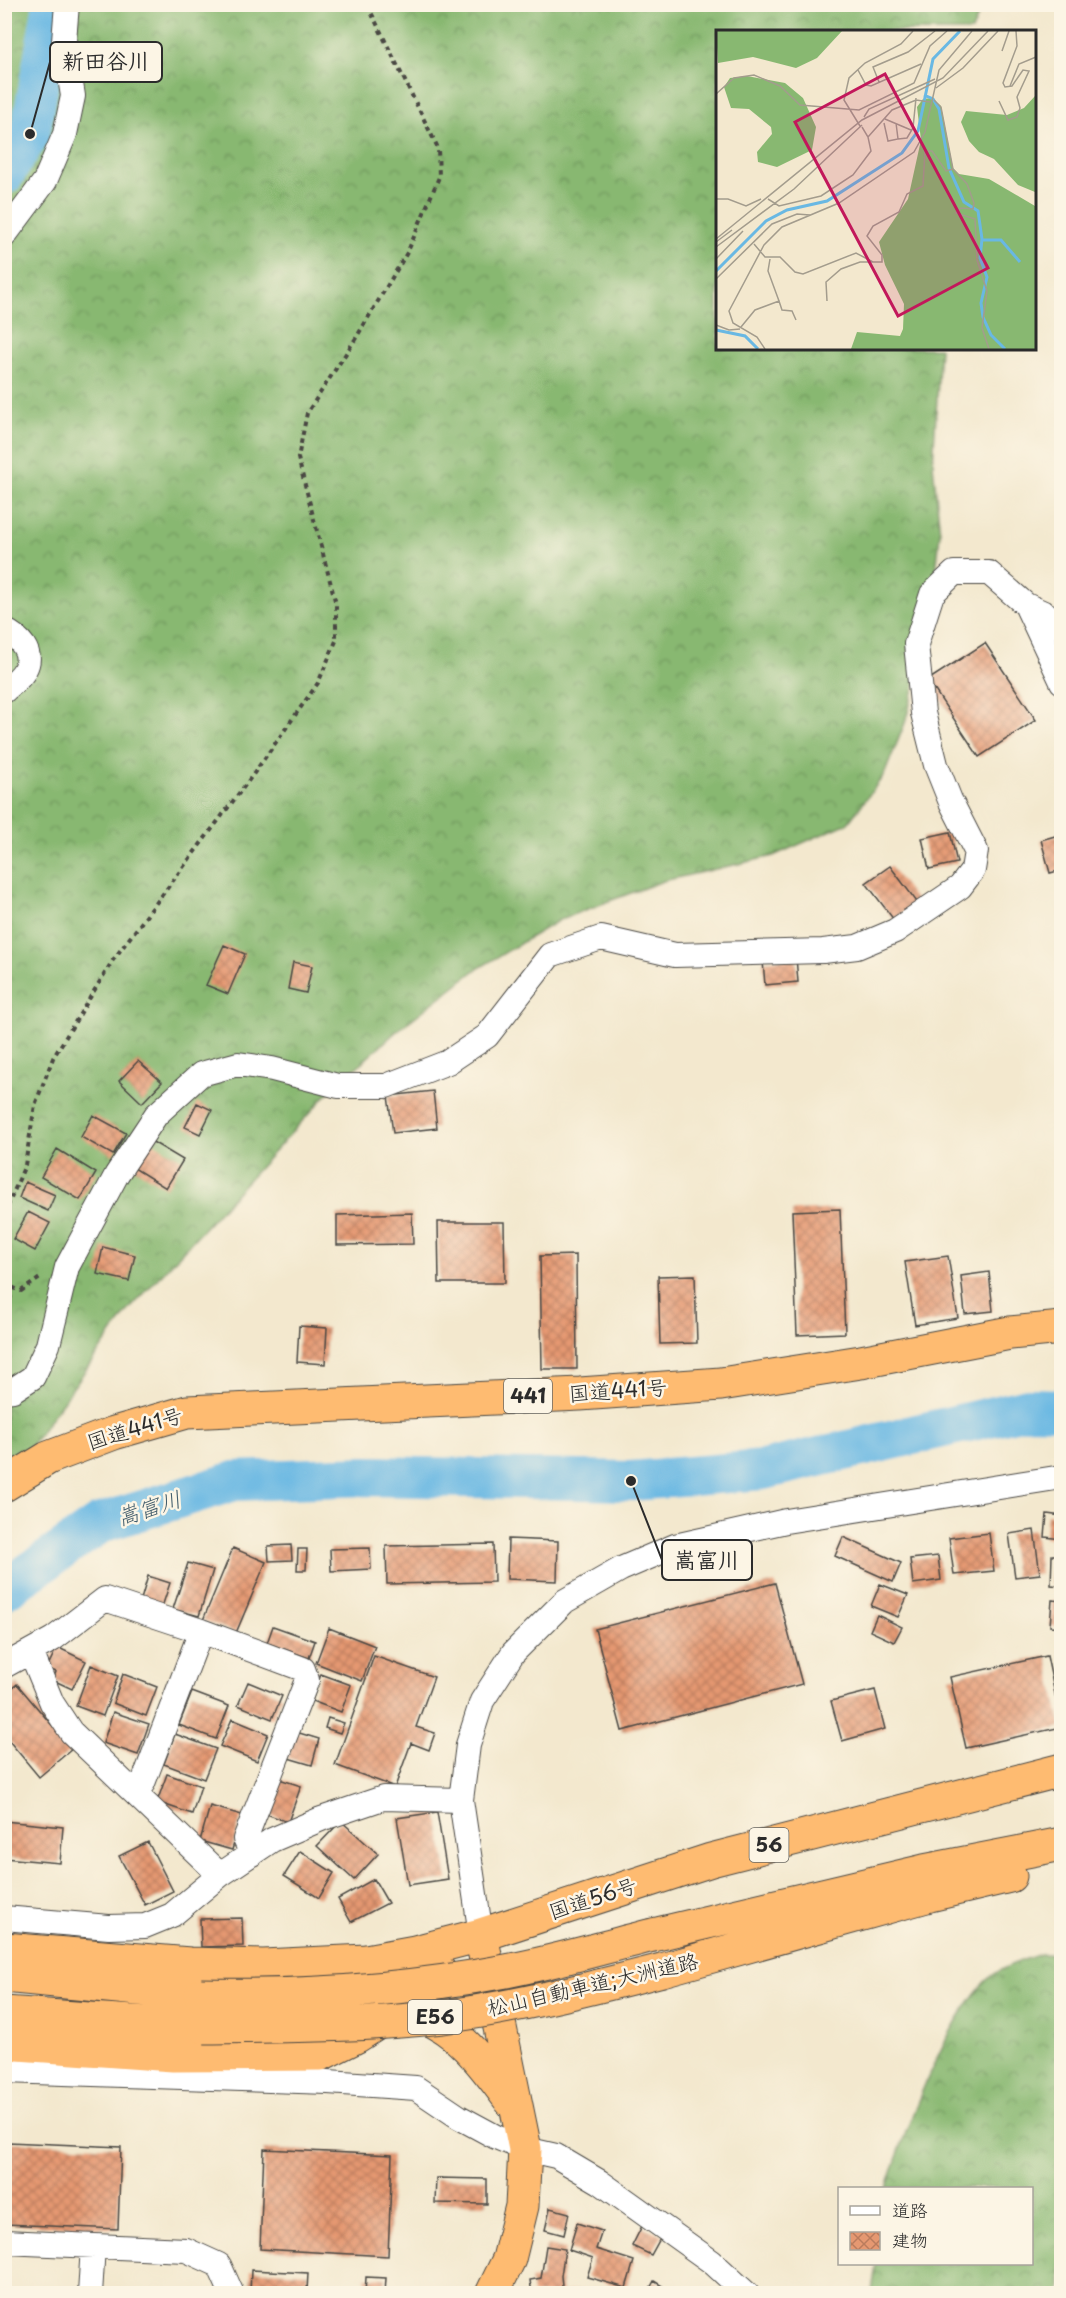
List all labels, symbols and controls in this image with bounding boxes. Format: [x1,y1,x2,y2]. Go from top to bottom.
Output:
inset map [716,30,1036,350]
callout: 新田谷川 [50,42,162,82]
text: 新田谷川 [62,43,150,76]
street label: 国道441号 [567,1370,668,1408]
road number: 441 [504,1379,552,1413]
street label: 国道441号 [83,1397,186,1457]
water label: 嵩富川 [112,1481,185,1532]
callout: 嵩富川 [662,1540,752,1580]
text: 嵩富川 [674,1542,740,1575]
road number: 56 [750,1828,788,1862]
street label: 国道56号 [544,1868,641,1926]
street label: 松山自動車道;大洲道路 [484,1943,701,2023]
road number: E56 [408,2000,462,2034]
legend [838,2187,1033,2265]
text: 道路 [892,2196,928,2223]
text: 建物 [892,2226,928,2253]

